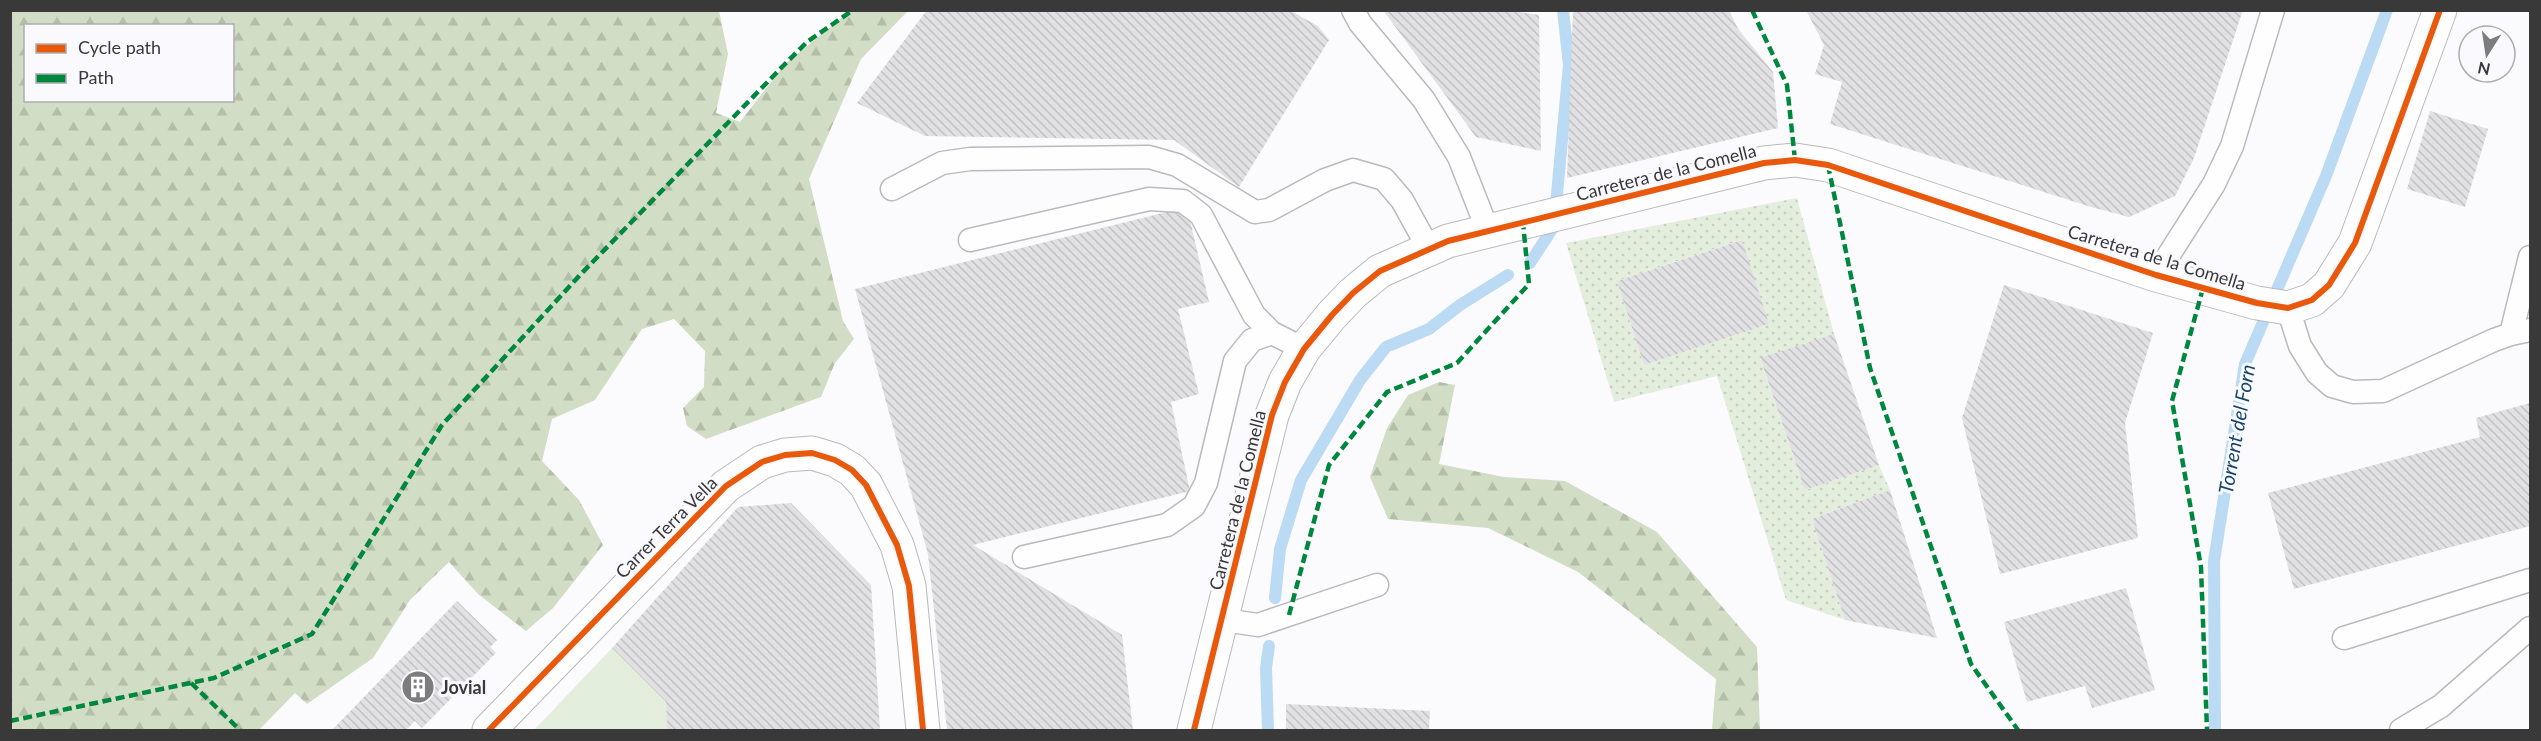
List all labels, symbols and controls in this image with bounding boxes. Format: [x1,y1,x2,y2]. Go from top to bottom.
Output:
legend [24,24,234,102]
north arrow [2457,24,2517,84]
text: Cycle path [78,36,161,58]
text: N [2476,59,2492,80]
text: Path [78,66,114,88]
street label: Carretera de la Comella [1574,139,1758,205]
street label: Carretera de la Comella [2065,219,2249,295]
water label: Torrent del Forn [2213,362,2259,496]
street label: Carretera de la Comella [1204,408,1270,592]
street label: Carrer Terra Vella [610,471,722,583]
building icon: Jovial [400,669,436,705]
place label: Jovial [441,676,486,698]

